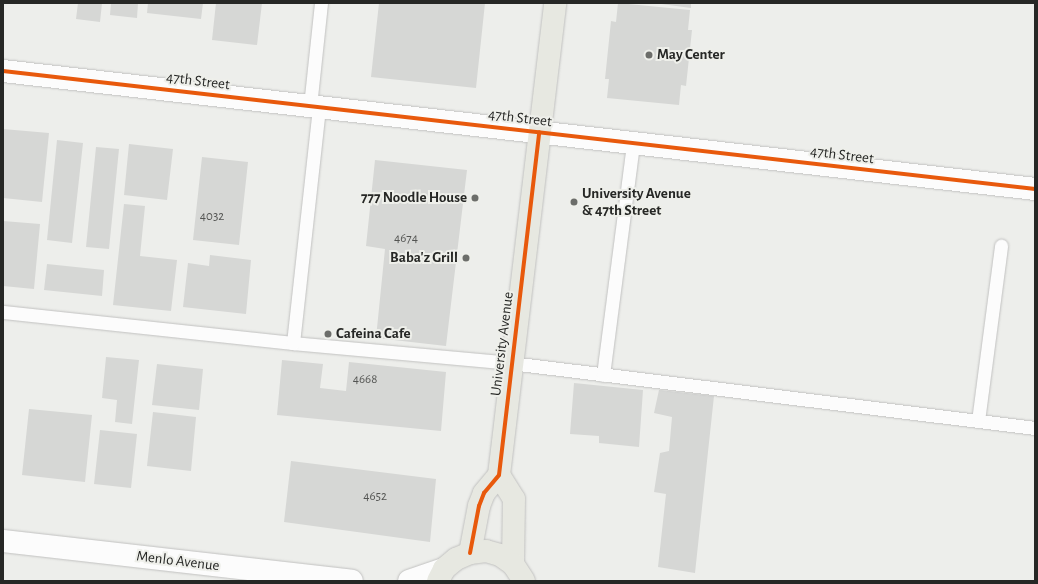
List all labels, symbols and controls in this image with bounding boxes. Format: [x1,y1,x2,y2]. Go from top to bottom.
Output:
place label: May Center [657,46,725,64]
marker: May Center [644,50,654,60]
street label: 47th Street [165,68,231,94]
street label: 47th Street [487,105,553,131]
street label: 47th Street [809,142,875,168]
place label: University Avenue & 47th Street [582,184,691,219]
place label: 777 Noodle House [361,189,467,207]
marker: 777 Noodle House [470,193,480,203]
marker: University Avenue & 47th Street [569,197,579,207]
house number: 4032 [200,209,224,225]
house number: 4674 [394,231,418,247]
place label: Baba'z Grill [390,249,458,267]
marker: Baba'z Grill [461,253,471,263]
street label: University Avenue [487,291,517,397]
place label: Cafeina Cafe [336,325,411,343]
marker: Cafeina Cafe [323,329,333,339]
house number: 4668 [353,372,377,388]
house number: 4652 [363,489,387,505]
street label: Menlo Avenue [135,547,221,575]

